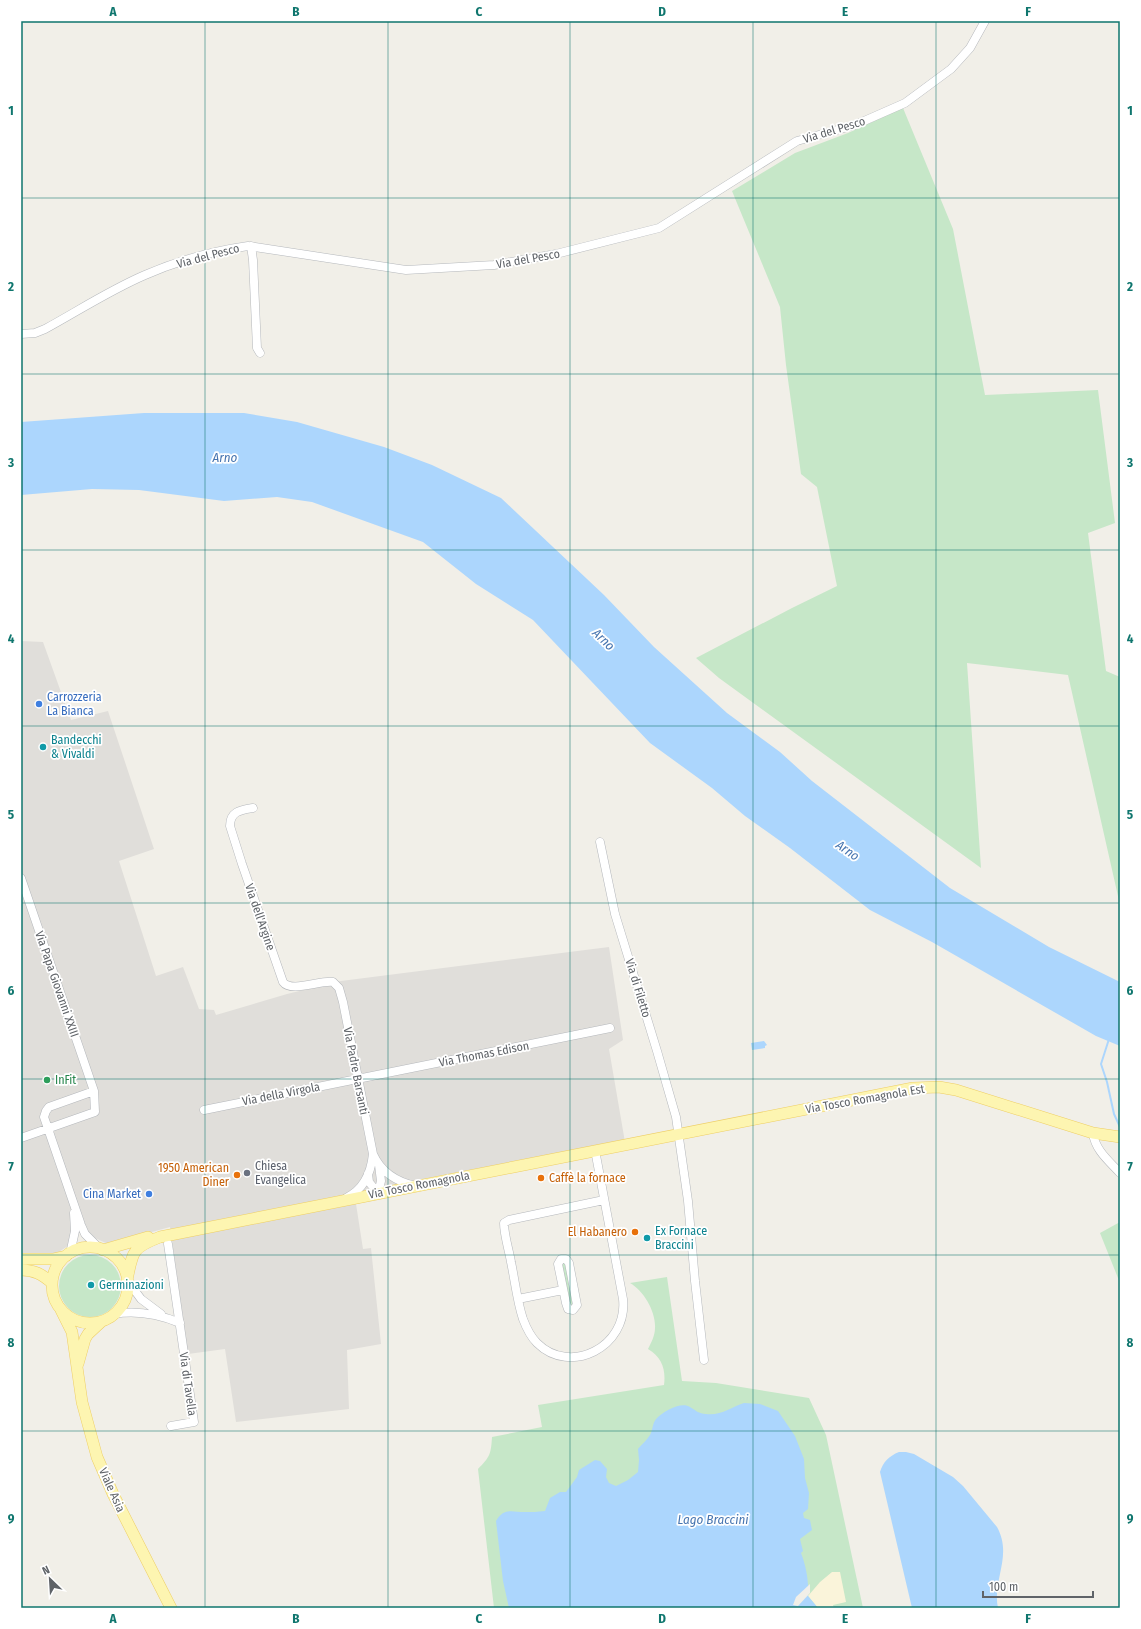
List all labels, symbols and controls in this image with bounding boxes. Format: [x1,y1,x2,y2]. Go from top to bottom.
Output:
text: A [108,4,117,19]
text: B [292,4,300,19]
text: C [476,4,483,19]
text: D [658,4,666,19]
text: E [842,4,848,19]
text: F [1025,4,1031,19]
text: 1 [8,103,14,118]
text: 1 [1127,103,1133,118]
street label: Via del Pesco [801,114,867,146]
street label: Via del Pesco [175,241,241,271]
street label: Via del Pesco [495,247,561,271]
text: 2 [7,279,14,294]
text: 2 [1126,279,1133,294]
water label: Arno [212,450,238,465]
text: 3 [7,455,14,470]
text: 3 [1126,455,1133,470]
water label: Arno [589,625,618,654]
text: 4 [8,631,15,646]
text: 4 [1127,631,1134,646]
place label: Carrozzeria La Bianca [47,690,102,718]
marker: Carrozzeria La Bianca [34,699,44,709]
place label: Bandecchi & Vivaldi [51,733,102,761]
marker: Bandecchi & Vivaldi [38,742,48,752]
text: 5 [8,807,14,822]
text: 5 [1127,807,1133,822]
water label: Arno [832,837,862,864]
street label: Via dell'Argine [242,882,278,952]
street label: Via Papa Giovanni XXIII [32,929,82,1039]
street label: Via di Filetto [622,957,654,1019]
text: 6 [8,983,15,998]
text: 6 [1127,983,1134,998]
street label: Via Padre Barsanti [341,1026,371,1116]
street label: Via Thomas Edison [438,1038,530,1070]
place label: InFit [55,1073,76,1087]
marker: InFit [42,1075,52,1085]
street label: Via della Virgola [241,1080,321,1108]
street label: Via Tosco Romagnola Est [804,1082,926,1116]
text: 7 [8,1159,14,1174]
place label: Chiesa Evangelica [255,1159,306,1187]
text: 7 [1127,1159,1133,1174]
place label: 1950 American Diner [158,1161,230,1189]
marker: Chiesa Evangelica [242,1168,252,1178]
street label: Via Tosco Romagnola [367,1168,471,1202]
marker: 1950 American Diner [232,1170,242,1180]
place label: Caffè la fornace [549,1171,626,1185]
marker: Caffè la fornace [536,1173,546,1183]
place label: Cina Market [83,1187,141,1201]
marker: Cina Market [144,1189,154,1199]
place label: Ex Fornace Braccini [655,1224,707,1252]
place label: El Habanero [568,1225,627,1239]
marker: El Habanero [630,1227,640,1237]
marker: Ex Fornace Braccini [642,1233,652,1243]
place label: Germinazioni [99,1278,164,1292]
marker: Germinazioni [86,1280,96,1290]
text: 8 [8,1335,15,1350]
text: 8 [1127,1335,1134,1350]
street label: Via di Tavella [177,1351,199,1417]
street label: Viale Asia [96,1466,128,1514]
text: 9 [8,1511,15,1526]
text: 9 [1127,1511,1134,1526]
water label: Lago Braccini [677,1512,749,1527]
north arrow [30,1559,70,1599]
text: N [40,1563,52,1578]
scale bar [983,1573,1093,1599]
text: 100 m [989,1580,1018,1594]
text: A [108,1611,117,1626]
text: B [292,1611,300,1626]
text: C [476,1611,483,1626]
text: D [658,1611,666,1626]
text: E [842,1611,848,1626]
text: F [1025,1611,1031,1626]

